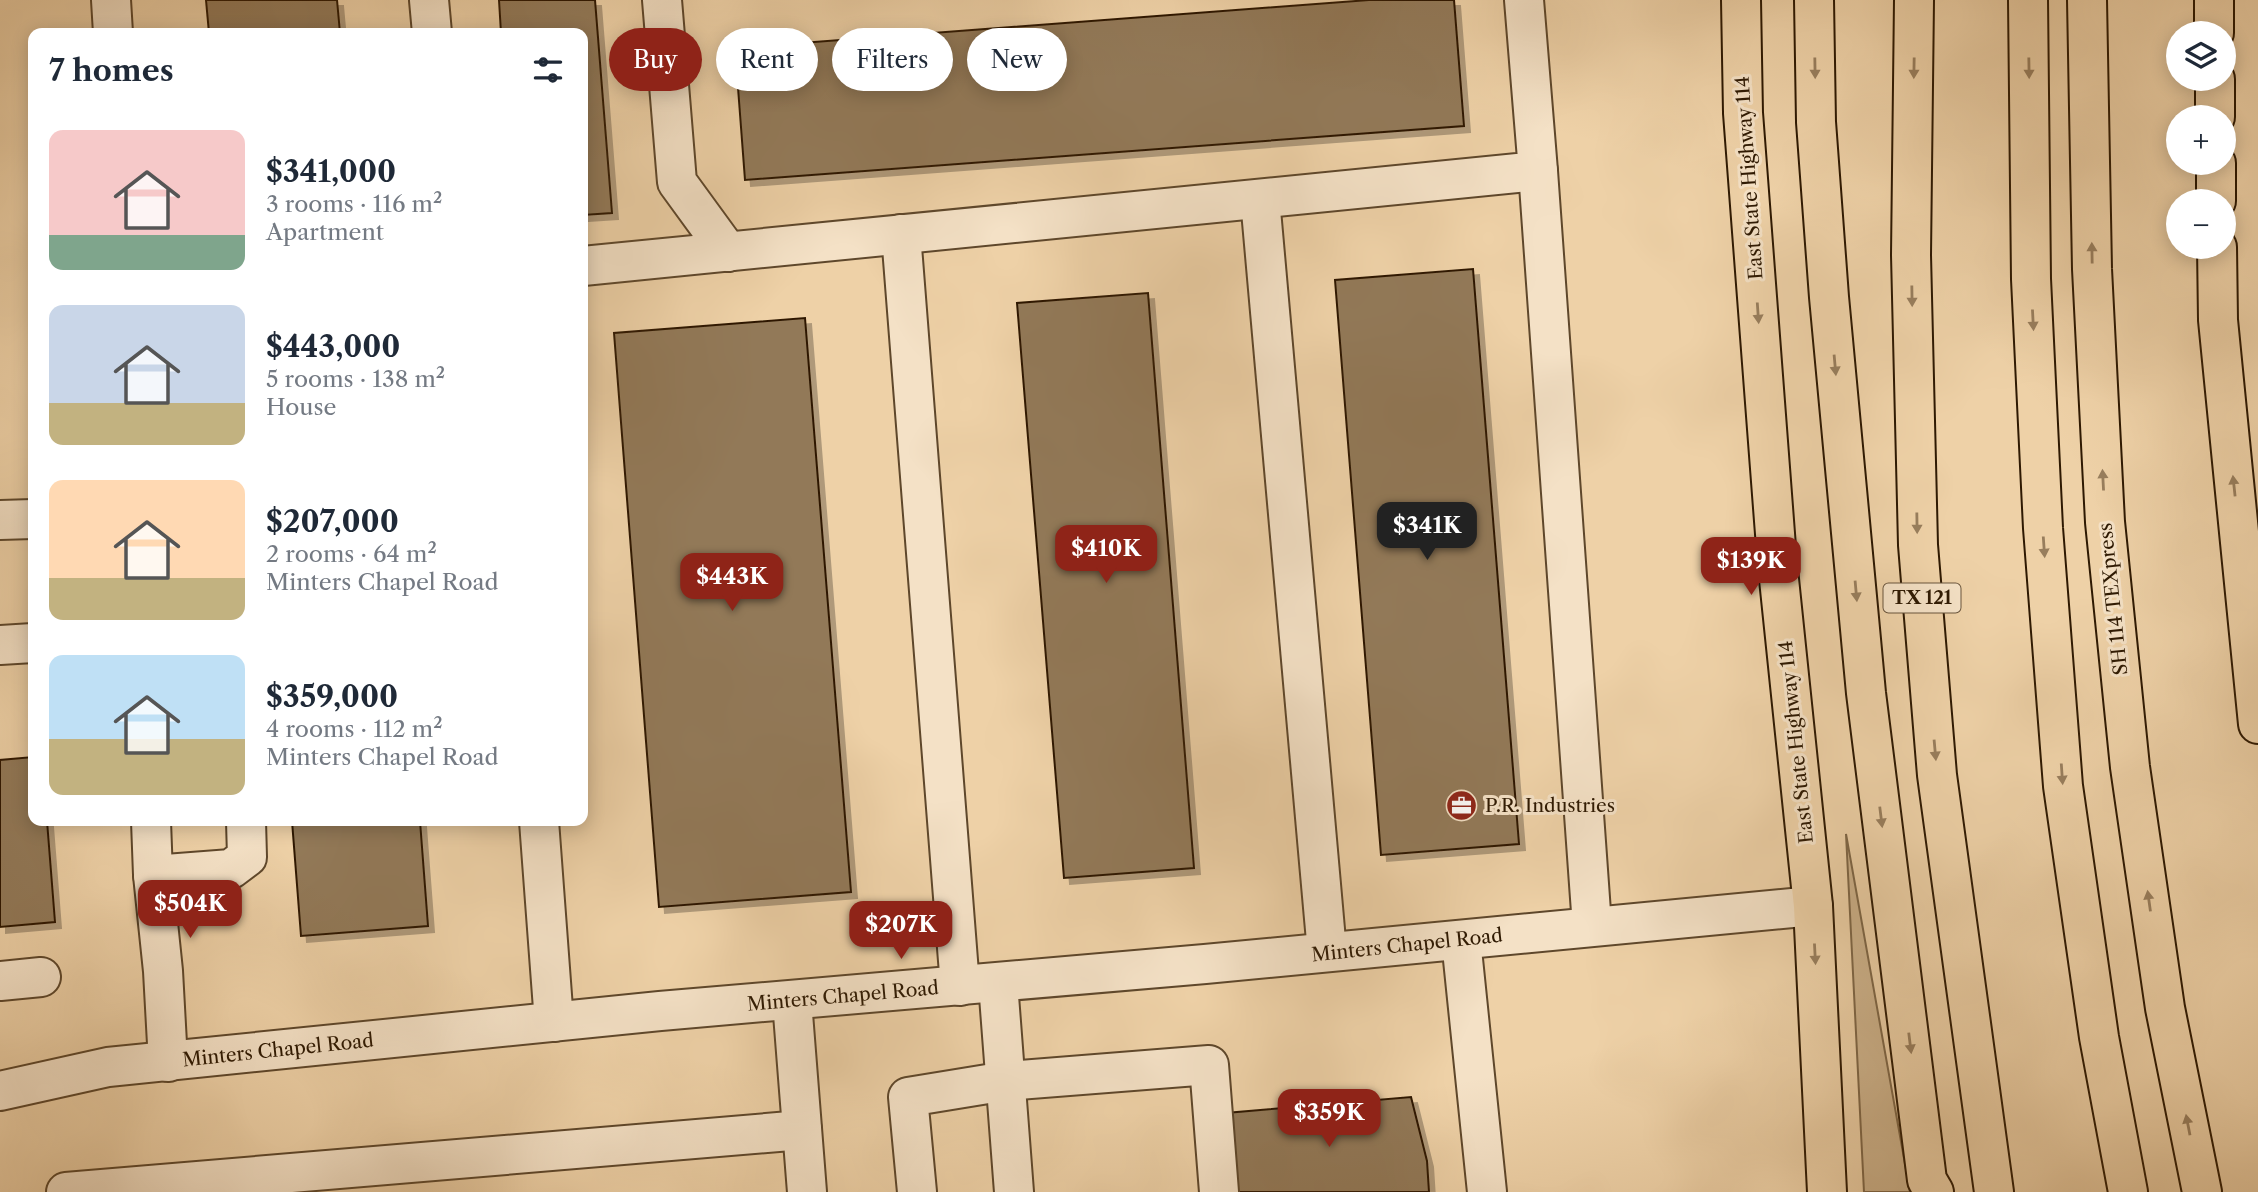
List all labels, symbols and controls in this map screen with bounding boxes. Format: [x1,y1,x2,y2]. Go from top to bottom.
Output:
map controls [2166,21,2236,259]
button: layers [2166,21,2236,91]
chip: Buy [609,28,702,91]
chip: Rent [716,28,818,91]
chip: Filters [832,28,953,91]
chip: New [967,28,1067,91]
icon: filters [529,51,567,89]
text: 7 homes [49,52,174,89]
one-way arrow [1809,57,1821,79]
one-way arrow [1908,57,1920,79]
one-way arrow [2023,57,2035,79]
street label: East State Highway 114 [1730,76,1768,280]
button: + [2166,105,2236,175]
text: $341,000 [266,153,396,190]
icon: home [105,158,189,242]
button: − [2166,189,2236,259]
text: 3 rooms · 116 m² [266,190,442,218]
text: Apartment [266,218,384,246]
one-way arrow [2086,242,2097,264]
one-way arrow [1906,285,1918,307]
one-way arrow [1753,302,1764,324]
one-way arrow [2028,309,2039,331]
text: $443,000 [266,328,400,365]
icon: home [105,333,189,417]
one-way arrow [1830,354,1841,376]
text: 5 rooms · 138 m² [266,365,445,393]
text: House [266,393,336,421]
one-way arrow [2098,469,2109,491]
one-way arrow [2228,475,2239,497]
text: $207,000 [266,503,399,540]
pin: $341K [1378,503,1476,562]
icon: home [105,508,189,592]
text: $341K [1393,511,1461,539]
one-way arrow [1912,512,1923,534]
street label: SH 114 TEXpress [2094,522,2132,676]
pin: $410K [1057,526,1155,585]
text: $410K [1071,534,1141,562]
one-way arrow [2039,537,2050,559]
pin: $139K [1702,538,1800,597]
text: 2 rooms · 64 m² [266,540,437,568]
text: $139K [1717,546,1785,574]
pin: $443K [683,554,781,613]
text: $443K [696,562,768,590]
text: Minters Chapel Road [266,568,499,596]
one-way arrow [1851,580,1862,602]
road number: TX 121 [1884,584,1960,612]
street label: East State Highway 114 [1774,639,1818,845]
text: $359,000 [266,678,398,715]
icon: home [105,683,189,767]
text: 4 rooms · 112 m² [266,715,443,743]
one-way arrow [1930,739,1941,761]
text: Minters Chapel Road [266,743,499,771]
one-way arrow [2057,763,2068,785]
office icon: P.R. Industries [1445,788,1479,822]
place label: P.R. Industries [1485,794,1615,817]
one-way arrow [1876,806,1887,828]
pin: $504K [141,880,239,940]
text: $504K [154,889,226,917]
one-way arrow [2143,890,2154,912]
pin: $207K [852,902,950,961]
text: $207K [865,910,937,938]
street label: Minters Chapel Road [1310,923,1504,966]
one-way arrow [1810,943,1821,965]
street label: Minters Chapel Road [746,976,940,1016]
street label: Minters Chapel Road [181,1028,375,1071]
one-way arrow [1904,1032,1915,1054]
pin: $359K [1280,1090,1378,1149]
text: $359K [1294,1098,1364,1126]
one-way arrow [2183,1114,2194,1136]

